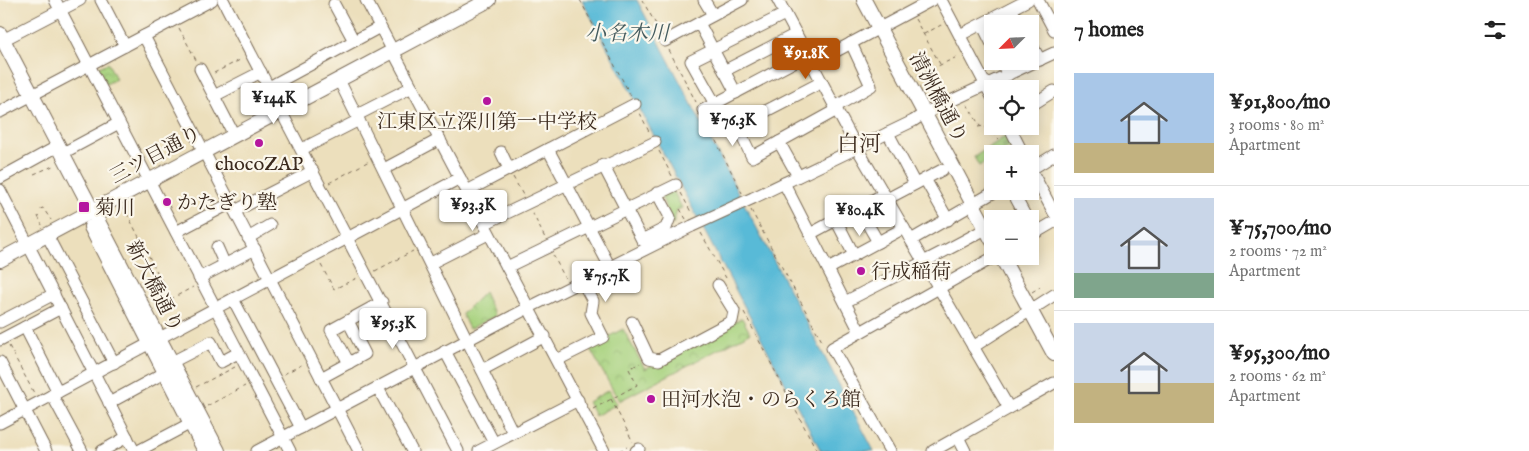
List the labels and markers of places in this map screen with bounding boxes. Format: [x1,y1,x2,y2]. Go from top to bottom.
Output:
pin: ¥91.8K [765,38,847,80]
pin: ¥144K [239,82,309,125]
marker: 江東区立深川第一中学校 [481,95,493,107]
pin: ¥76.3K [692,104,774,147]
place label: 江東区立深川第一中学校 [377,110,597,135]
marker: chocoZAP [253,137,265,149]
place label: chocoZAP [215,152,304,177]
pin: ¥93.3K [432,190,514,232]
place label: かたぎり塾 [177,191,277,216]
pin: ¥80.4K [819,194,901,237]
place label: 菊川 [95,196,135,221]
marker: かたぎり塾 [161,196,173,208]
marker: 菊川 [77,200,91,214]
pin: ¥75.7K [565,260,647,303]
place label: 行成稲荷 [871,260,951,285]
marker: 行成稲荷 [855,265,867,277]
pin: ¥95.3K [352,308,434,350]
place label: 田河水泡・のらくろ館 [661,388,861,413]
marker: 田河水泡・のらくろ館 [645,393,657,405]

